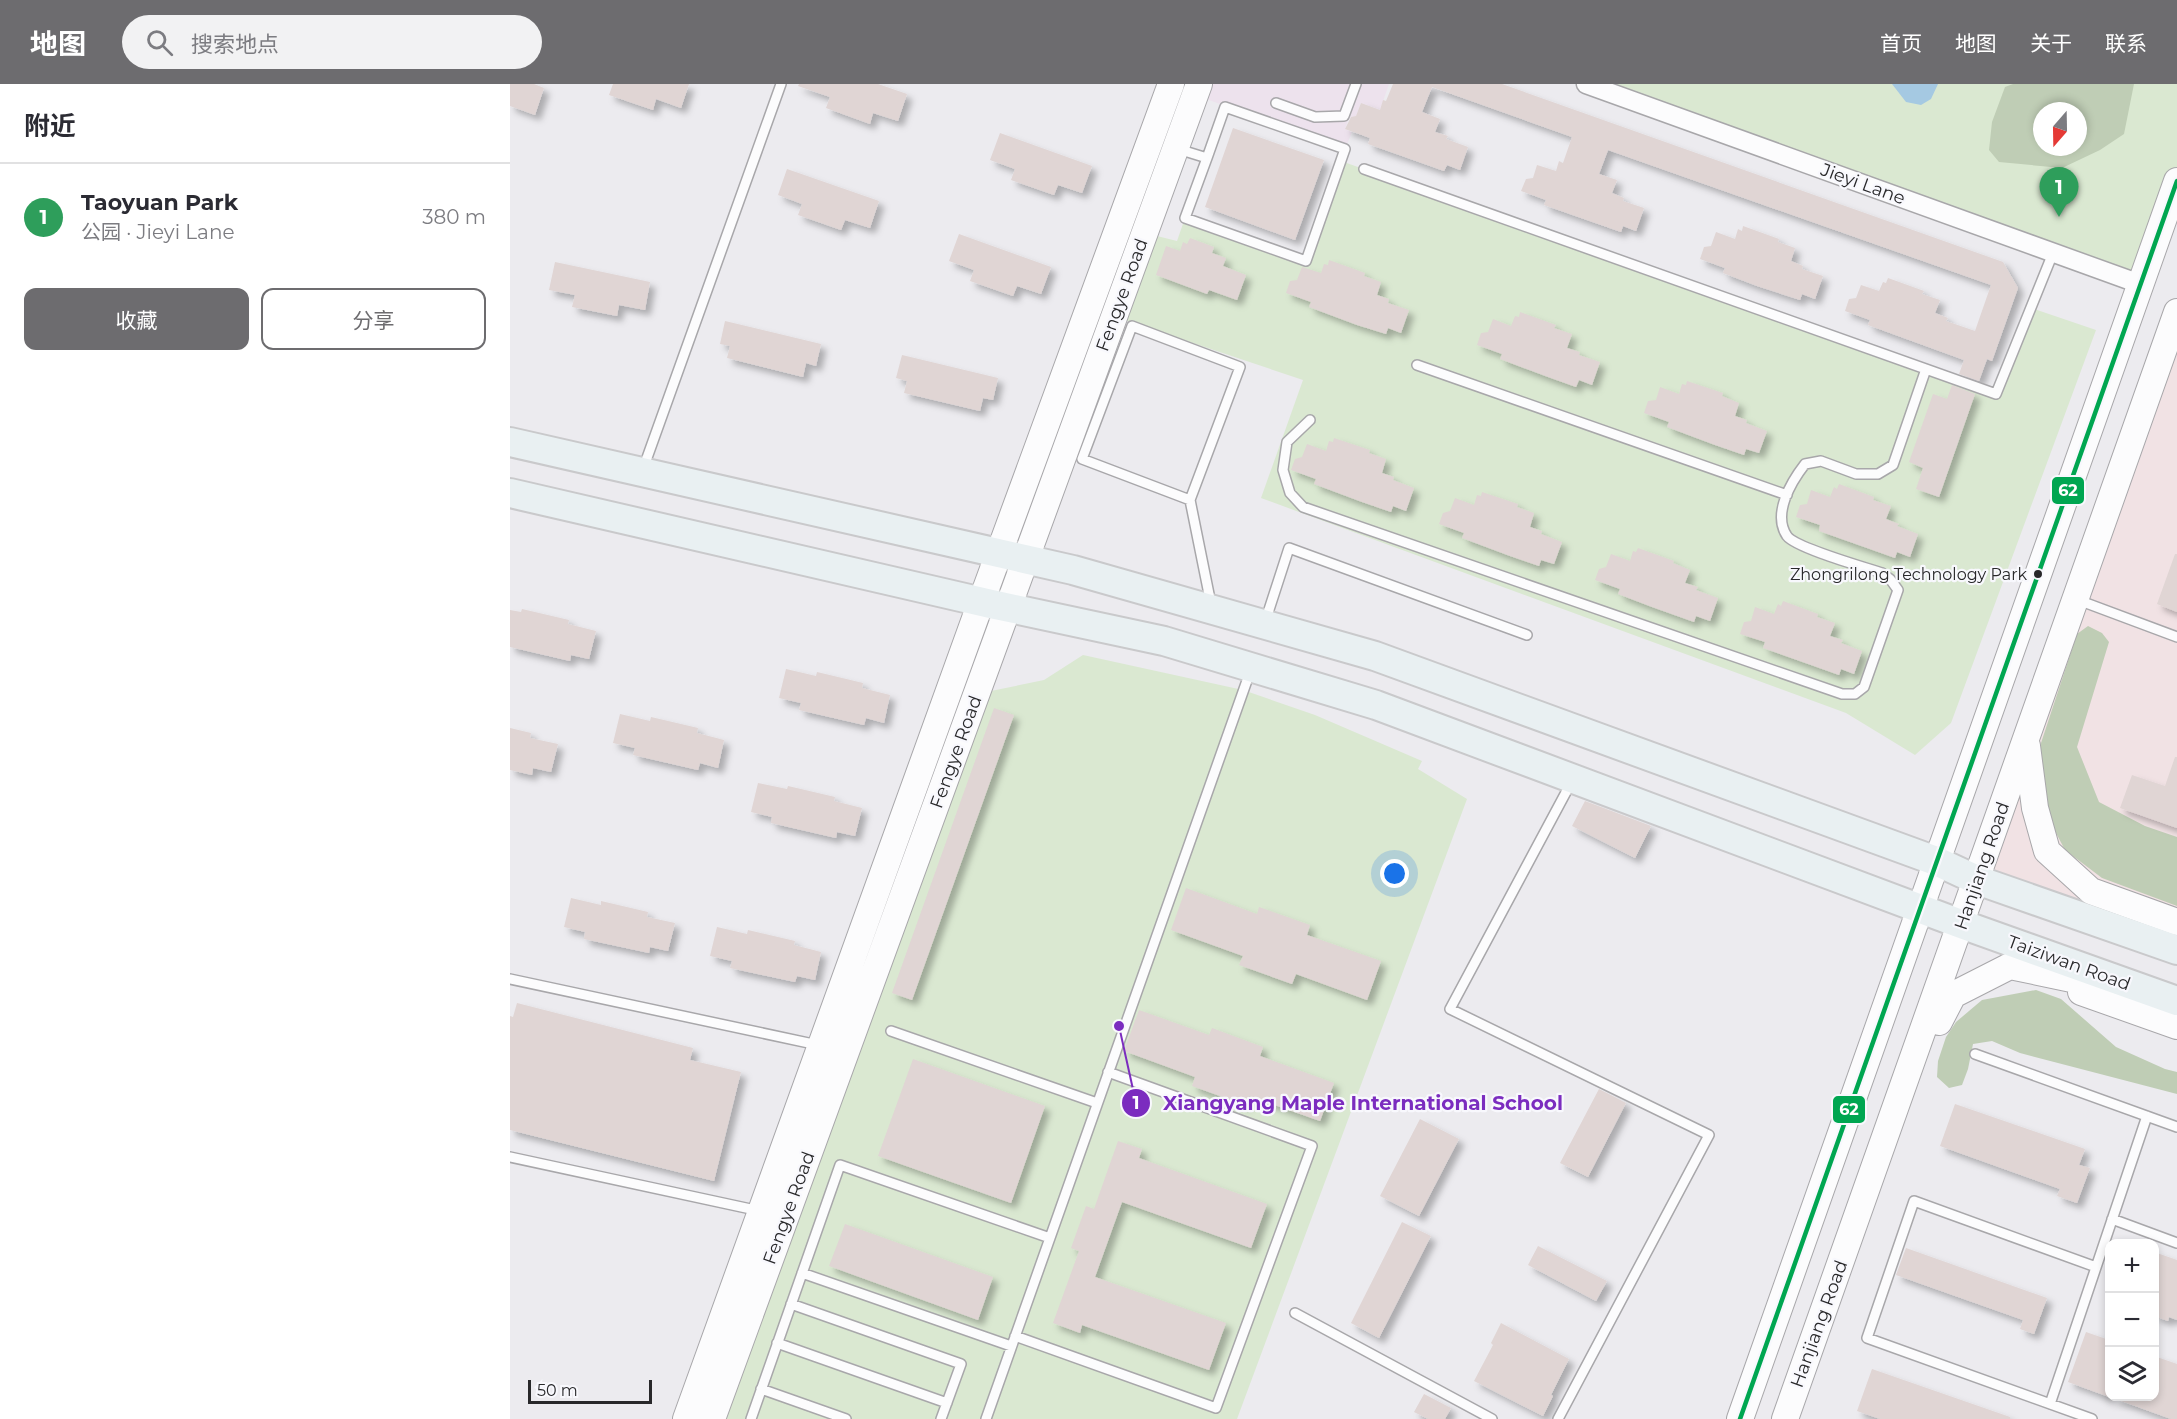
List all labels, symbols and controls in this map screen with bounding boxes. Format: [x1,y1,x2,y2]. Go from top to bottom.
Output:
search box [122,15,542,69]
icon: search [143,26,176,59]
text: 地图 [30,27,86,61]
text: 搜索地点 [191,31,279,58]
text: 首页 [1880,31,1922,56]
text: 地图 [1955,31,1997,56]
text: 关于 [2030,31,2072,56]
text: 联系 [2105,31,2147,56]
north arrow [2033,102,2087,156]
text: 附近 [24,110,76,142]
street label: Jieyi Lane [1817,158,1908,209]
pin: 1 [2040,168,2078,217]
text: Taoyuan Park [81,189,238,216]
text: 1 [40,205,47,229]
text: 380 m [422,205,486,229]
text: 公园 · Jieyi Lane [81,220,235,244]
street label: Fengye Road [1091,236,1153,354]
button: 收藏 [24,288,249,350]
button: 分享 [261,288,486,350]
line badge: 62 [2051,476,2085,505]
text: 62 [2058,481,2078,500]
place label: Zhongrilong Technology Park [1790,565,2027,584]
marker: Zhongrilong Technology Park [2032,568,2044,580]
street label: Fengye Road [925,693,987,811]
street label: Hanjiang Road [1950,799,2014,933]
your location [1380,859,1409,888]
street label: Taiziwan Road [2004,931,2134,995]
callout: Xiangyang Maple International School [1121,1084,1575,1122]
text: Xiangyang Maple International School [1163,1091,1563,1115]
text: 1 [1132,1092,1140,1114]
line badge: 62 [1832,1095,1866,1124]
text: 62 [1839,1100,1859,1119]
street label: Fengye Road [758,1149,820,1267]
map controls [2105,1239,2159,1401]
button: + [2105,1239,2159,1293]
street label: Hanjiang Road [1786,1257,1852,1391]
button: − [2105,1293,2159,1347]
button: layers [2105,1347,2159,1401]
scale bar [528,1377,652,1404]
text: 50 m [537,1381,578,1400]

